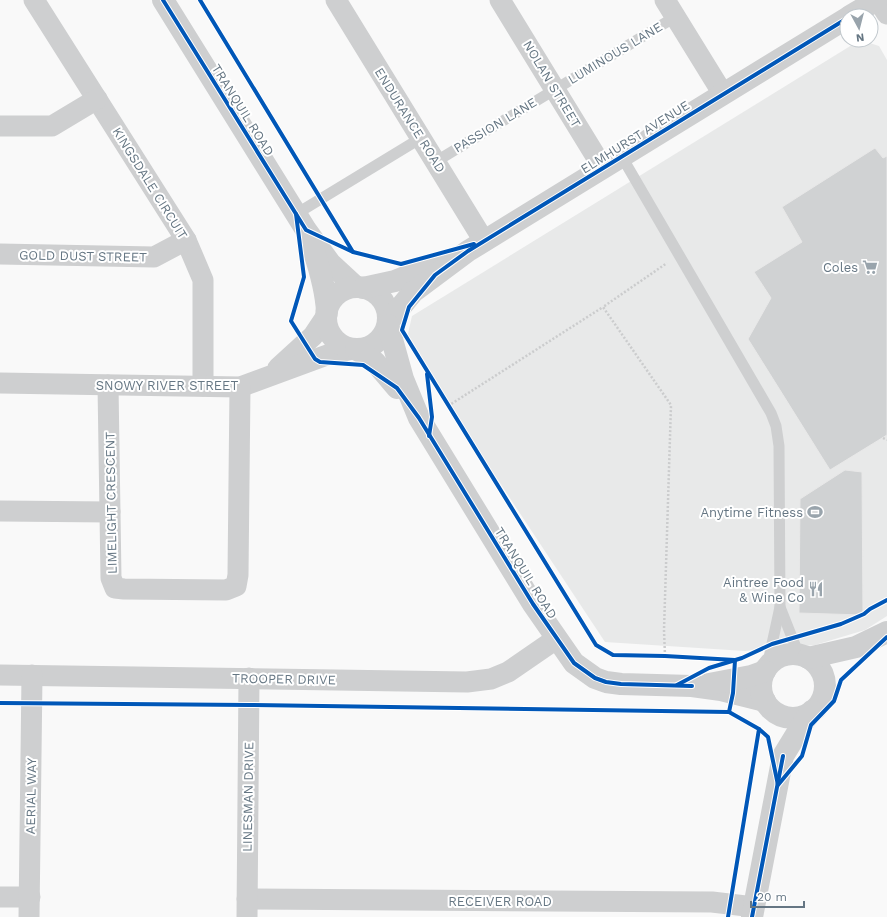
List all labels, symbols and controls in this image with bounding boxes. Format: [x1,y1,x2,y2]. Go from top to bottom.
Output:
north arrow [839,8,879,48]
street label: LUMINOUS LANE [565,19,665,87]
text: N [855,30,865,44]
street label: NOLAN STREET [520,38,584,130]
street label: TRANQUIL ROAD [209,61,277,159]
street label: ENDURANCE ROAD [372,65,448,175]
street label: PASSION LANE [451,94,539,156]
street label: ELMHURST AVENUE [578,97,692,177]
street label: KINGSDALE CIRCUIT [109,124,191,242]
street label: GOLD DUST STREET [19,247,147,265]
supermarket icon: Coles [861,258,879,276]
place label: Coles [823,260,858,275]
street label: SNOWY RIVER STREET [96,378,238,393]
street label: LIMELIGHT CRESCENT [102,432,120,574]
sports icon: Anytime Fitness [806,503,824,521]
place label: Anytime Fitness [701,505,803,520]
street label: TRANQUIL ROAD [492,524,560,622]
place label: Aintree Food & Wine Co [723,575,804,605]
restaurant icon: Aintree Food & Wine Co [807,580,825,598]
street label: TROOPER DRIVE [232,671,336,687]
street label: LINESMAN DRIVE [240,742,256,852]
street label: AERIAL WAY [23,757,39,834]
scale bar [751,883,804,909]
text: 20 m [757,890,787,904]
street label: RECEIVER ROAD [448,894,552,909]

